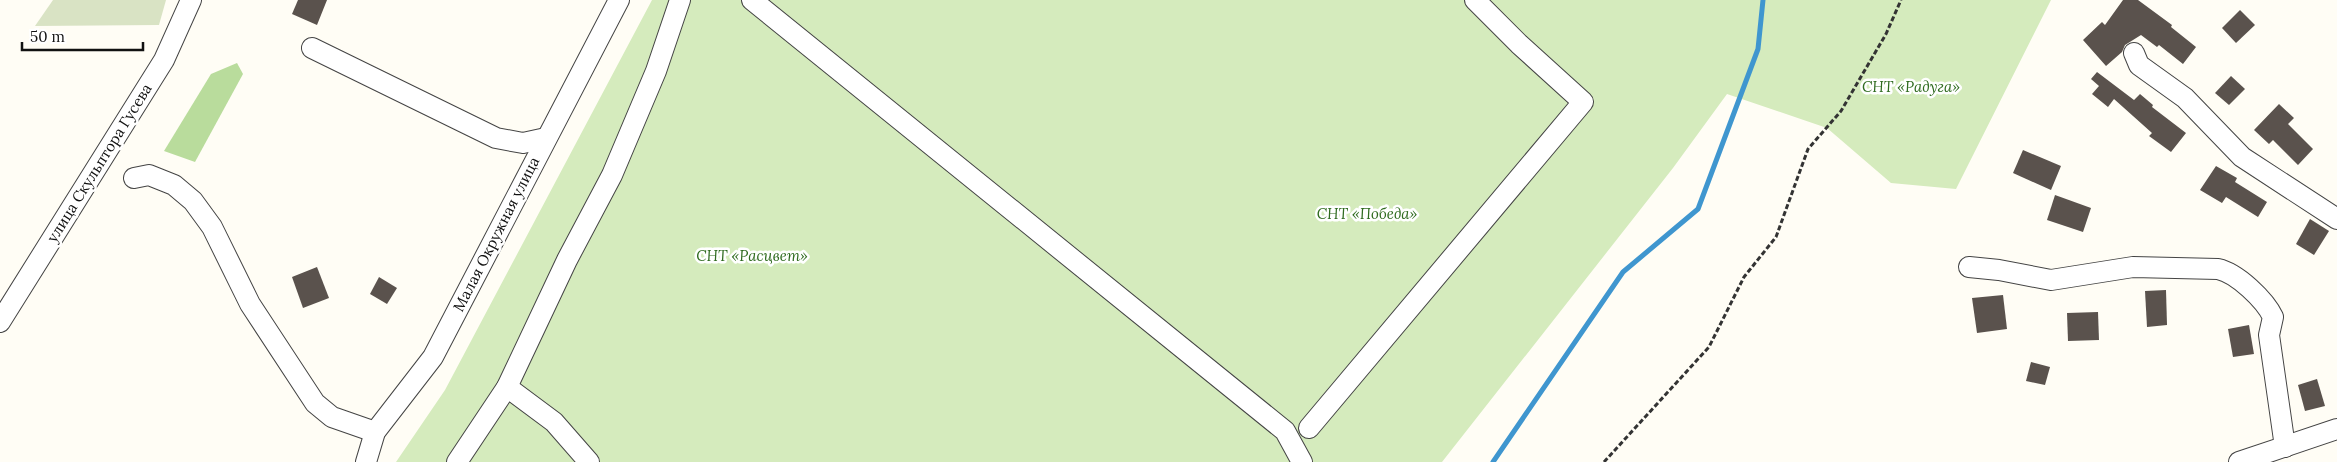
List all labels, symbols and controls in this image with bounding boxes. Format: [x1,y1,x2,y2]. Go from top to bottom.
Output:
scale bar [22,20,144,52]
text: 50 m [30,27,65,46]
park label: СНТ «Радуга» [1862,77,1960,96]
street label: улица Скульптора Гусева [42,80,156,246]
street label: Малая Окружная улица [449,153,543,314]
park label: СНТ «Победа» [1317,204,1418,223]
park label: СНТ «Расцвет» [696,246,808,265]

